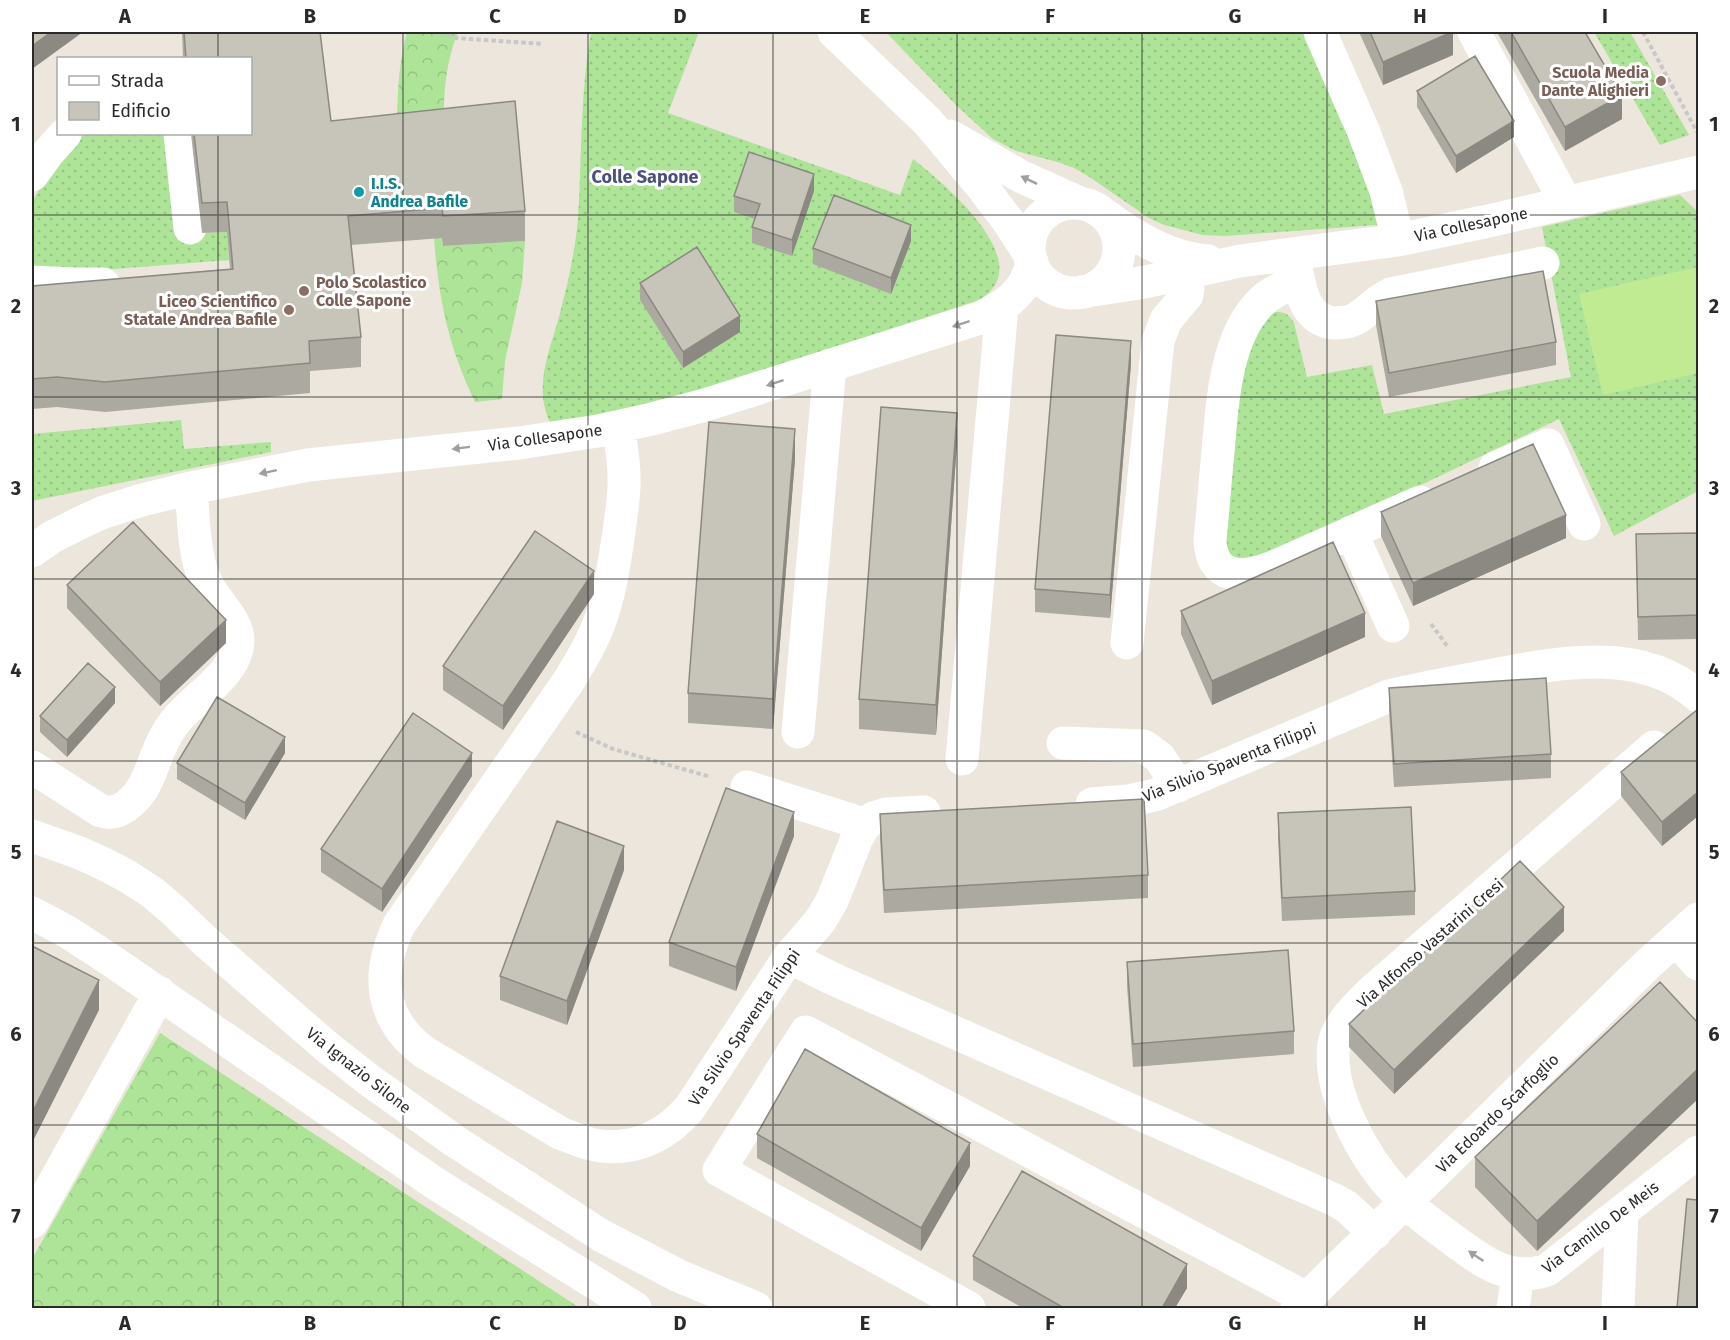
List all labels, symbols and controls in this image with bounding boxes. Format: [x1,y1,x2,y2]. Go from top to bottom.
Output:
text: A [118,4,132,28]
text: B [304,4,316,28]
text: C [489,4,501,28]
text: D [673,4,687,28]
text: E [860,4,870,28]
text: F [1045,4,1055,28]
text: G [1229,4,1241,28]
text: H [1413,4,1427,28]
text: I [1602,4,1608,28]
legend [57,57,252,135]
place label: Scuola Media Dante Alighieri [1541,63,1649,100]
text: Strada [111,70,164,92]
marker: Scuola Media Dante Alighieri [1654,74,1668,88]
text: Edificio [111,100,171,122]
text: 1 [11,112,21,136]
text: 1 [1709,112,1719,136]
district label: Colle Sapone [591,166,699,188]
place label: I.I.S. Andrea Bafile [370,174,468,211]
one-way arrow [1020,175,1037,184]
marker: I.I.S. Andrea Bafile [352,185,366,199]
street label: Via Collesapone [1413,203,1529,246]
place label: Polo Scolastico Colle Sapone [316,273,427,310]
marker: Polo Scolastico Colle Sapone [297,284,311,298]
place label: Liceo Scientifico Statale Andrea Bafile [124,292,277,329]
text: 2 [11,294,21,318]
text: 2 [1709,294,1719,318]
marker: Liceo Scientifico Statale Andrea Bafile [282,303,296,317]
one-way arrow [952,320,970,329]
one-way arrow [766,379,784,388]
street label: Via Collesapone [487,420,603,455]
one-way arrow [452,443,471,453]
one-way arrow [258,468,277,477]
text: 3 [10,476,21,500]
text: 3 [1708,476,1719,500]
text: 4 [10,658,22,682]
text: 4 [1708,658,1720,682]
street label: Via Silvio Spaventa Filippi [1140,719,1319,806]
text: 5 [11,840,22,864]
text: 5 [1709,840,1720,864]
street label: Via Alfonso Vastarini Cresi [1353,875,1507,1012]
street label: Via Silvio Spaventa Filippi [685,945,804,1110]
text: 6 [10,1022,22,1046]
text: 6 [1708,1022,1720,1046]
street label: Via Ignazio Silone [302,1024,415,1117]
street label: Via Edoardo Scarfoglio [1432,1050,1563,1177]
street label: Via Camillo De Meis [1538,1177,1662,1278]
text: 7 [11,1204,21,1228]
text: 7 [1709,1204,1719,1228]
one-way arrow [1468,1250,1484,1261]
text: A [118,1311,132,1335]
text: B [304,1311,316,1335]
text: C [489,1311,501,1335]
text: D [673,1311,687,1335]
text: E [860,1311,870,1335]
text: F [1045,1311,1055,1335]
text: G [1229,1311,1241,1335]
text: H [1413,1311,1427,1335]
text: I [1602,1311,1608,1335]

